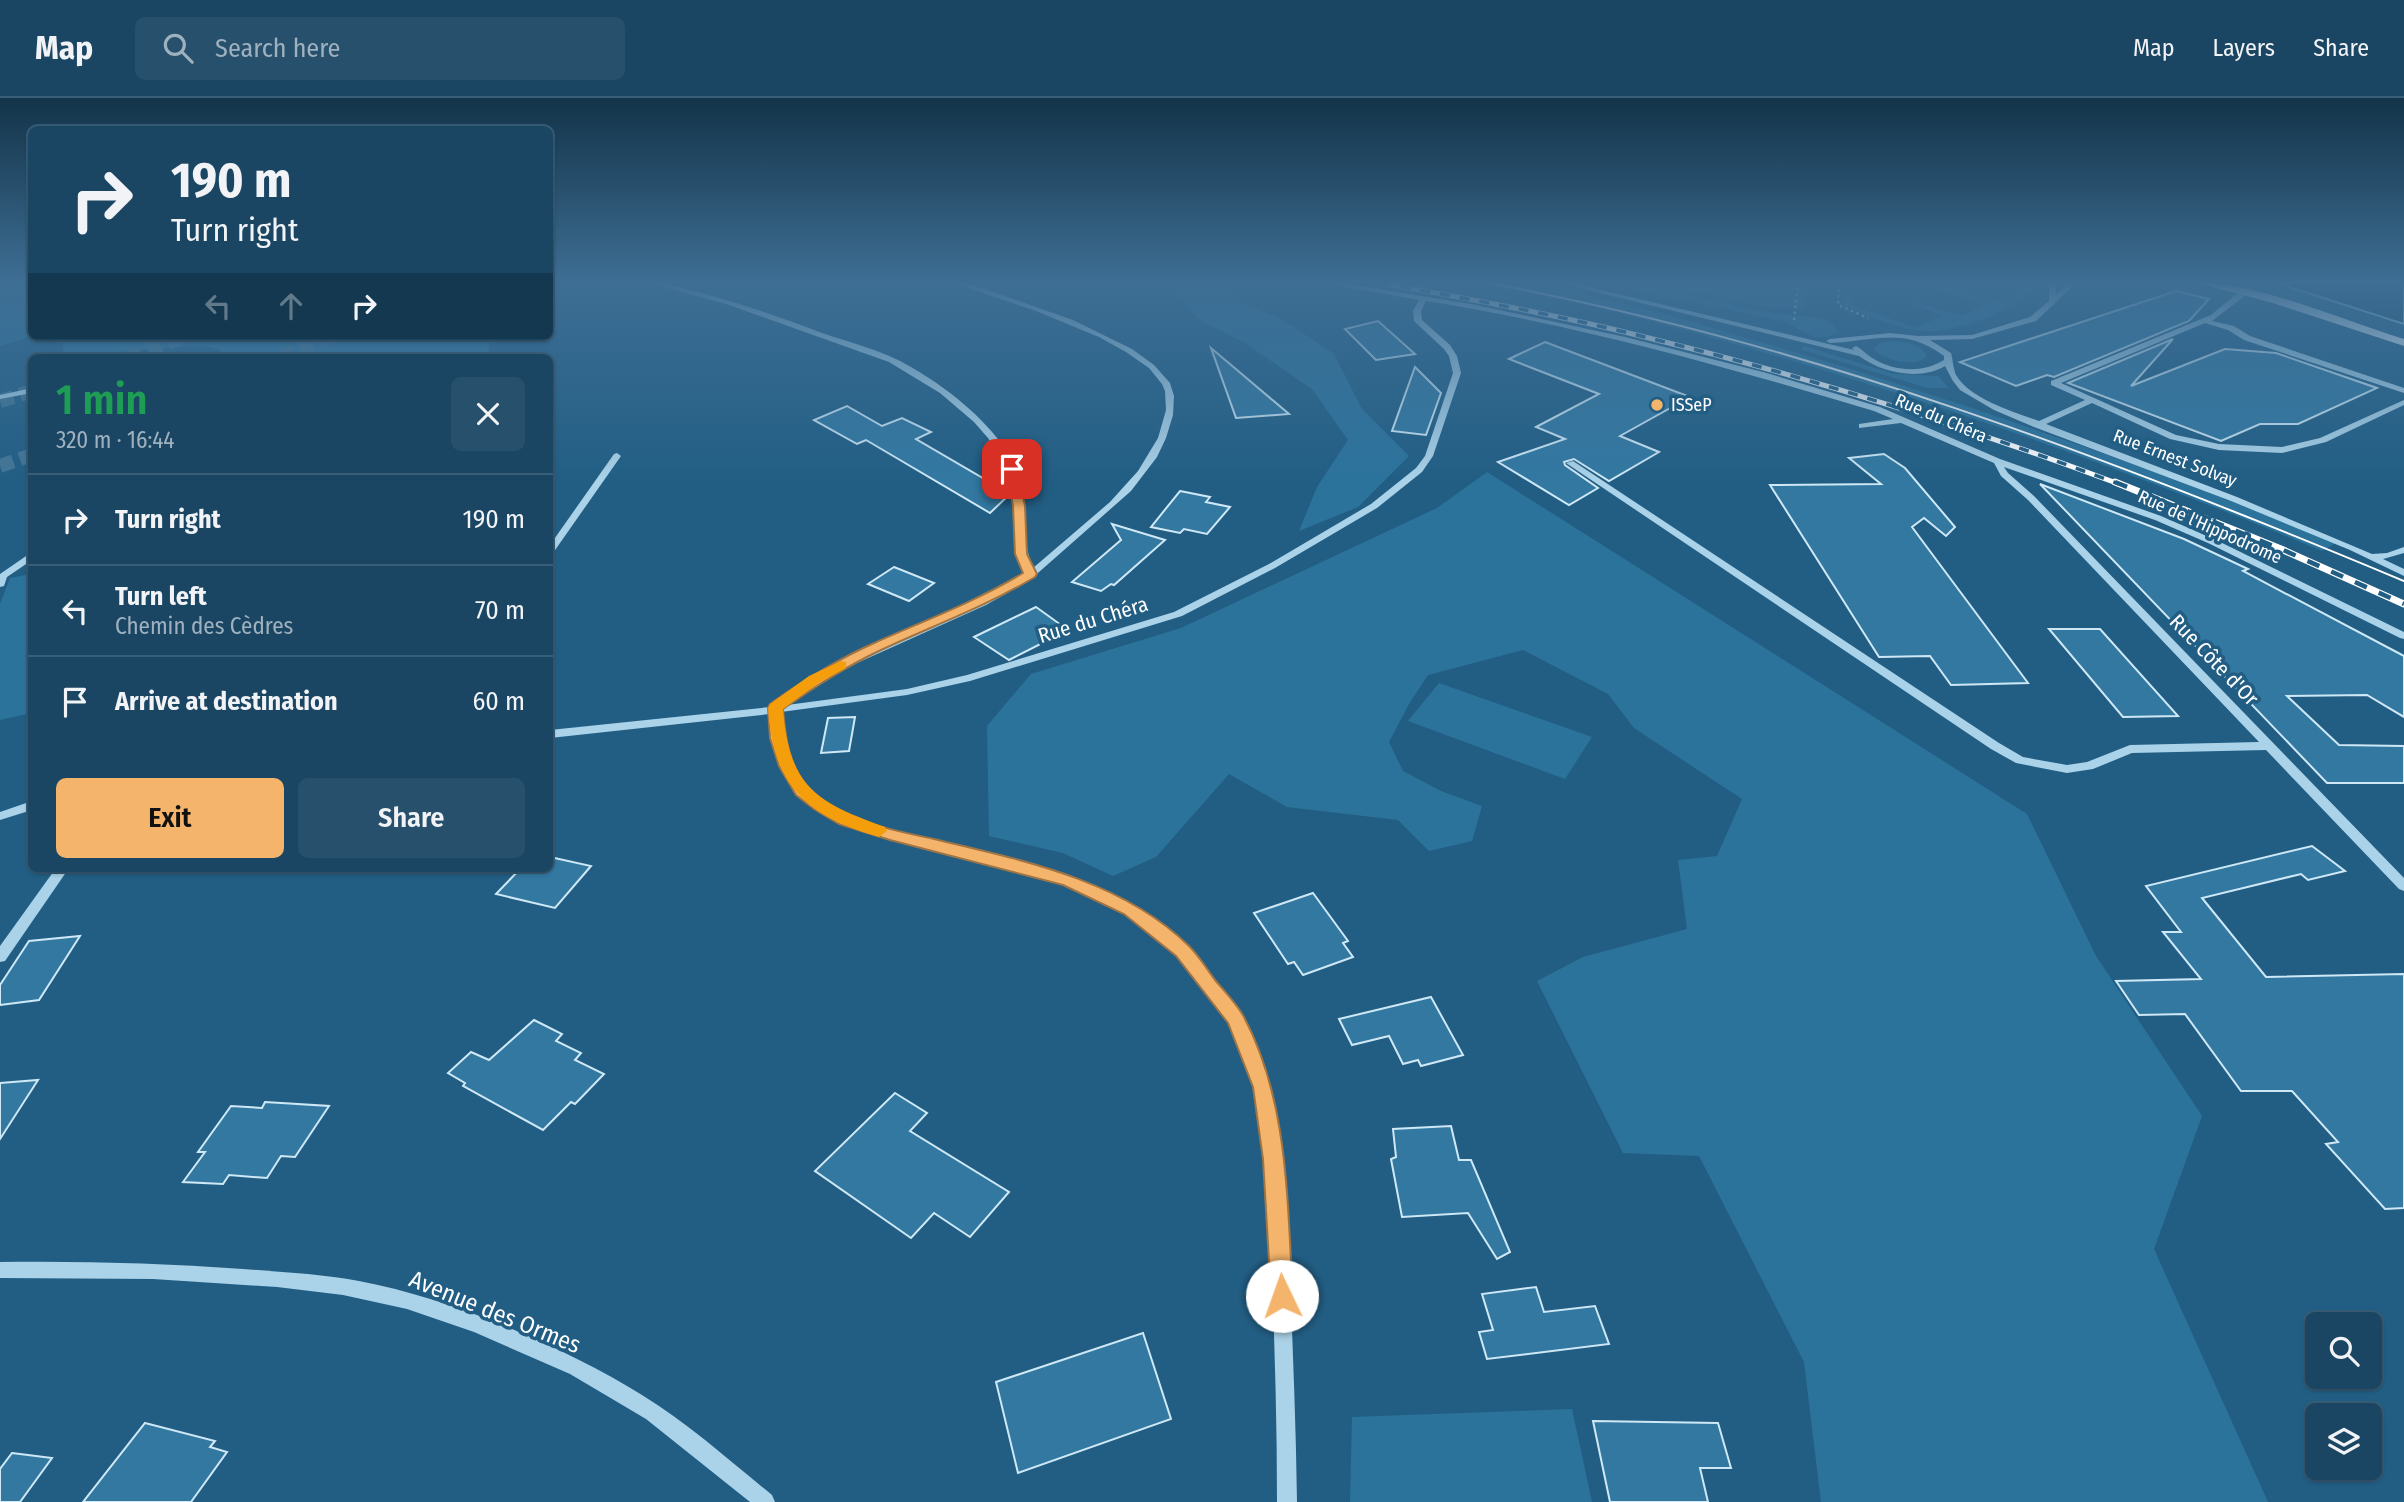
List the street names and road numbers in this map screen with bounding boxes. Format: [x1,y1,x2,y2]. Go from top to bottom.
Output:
street label: Rue du Chéra [1892,389,1990,447]
street label: Rue Ernest Solvay [2110,424,2240,492]
street label: Rue de l'Hippodrome [2135,485,2285,569]
street label: Rue du Chéra [1035,591,1151,649]
street label: Rue Côte d'Or [2164,609,2264,712]
street label: Avenue des Ormes [405,1265,585,1359]

